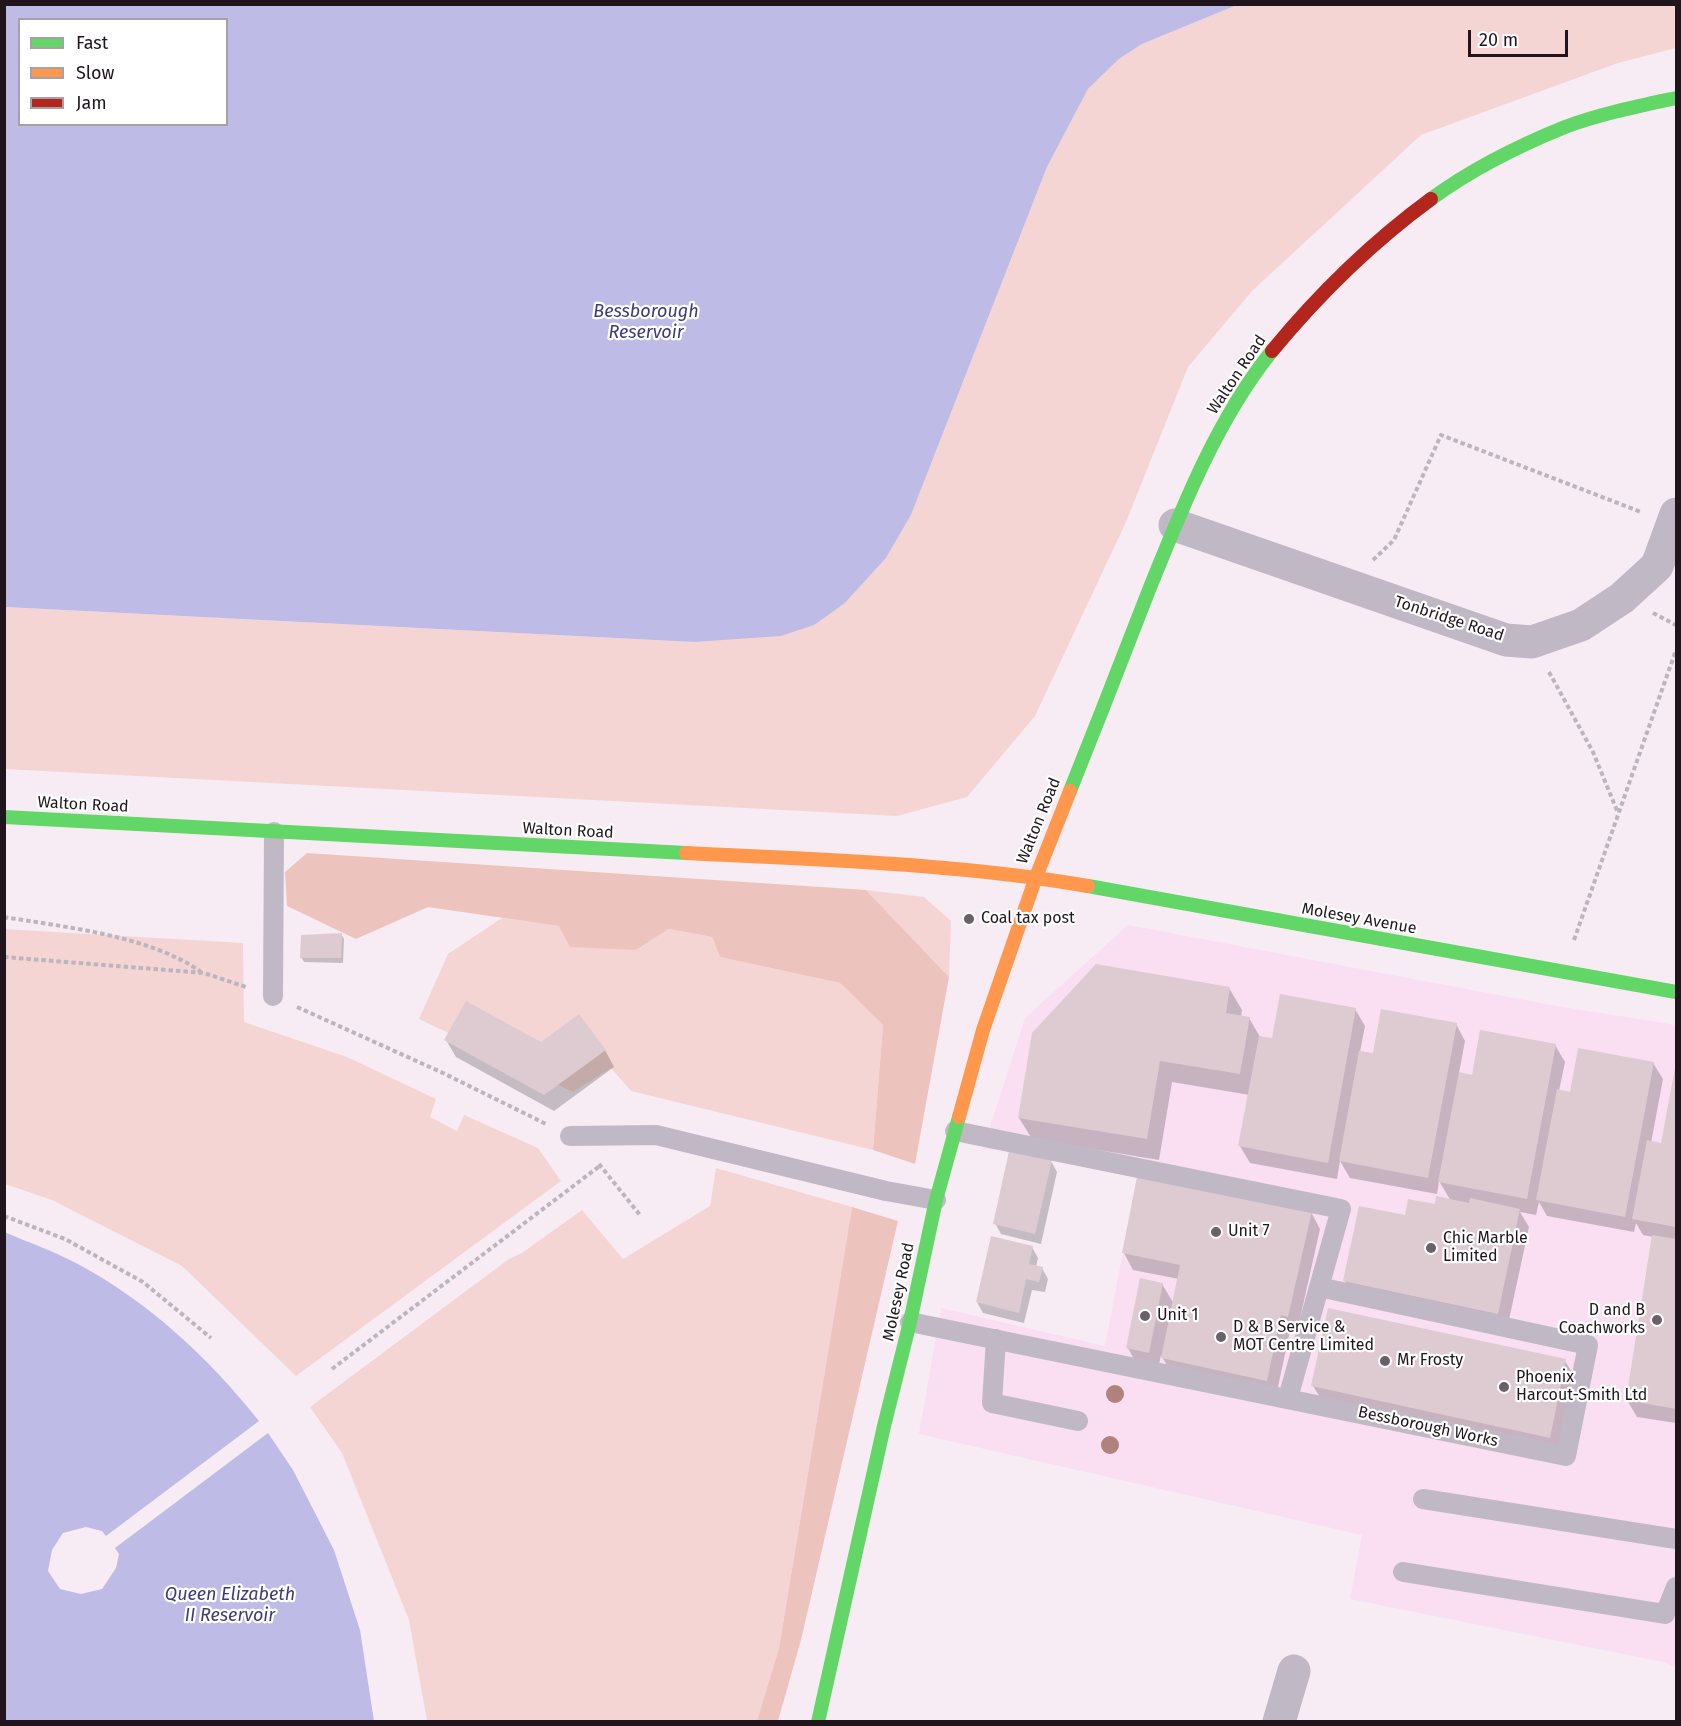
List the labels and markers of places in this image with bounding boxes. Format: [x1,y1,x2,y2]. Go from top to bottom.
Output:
place label: Coal tax post [981,909,1075,929]
marker: Coal tax post [962,912,976,926]
place label: Unit 7 [1228,1222,1270,1242]
marker: Unit 7 [1209,1225,1223,1239]
place label: Chic Marble Limited [1443,1229,1528,1267]
marker: Chic Marble Limited [1424,1241,1438,1255]
place label: D and B Coachworks [1559,1301,1645,1339]
place label: Unit 1 [1157,1306,1198,1326]
marker: Unit 1 [1138,1309,1152,1323]
marker: D and B Coachworks [1650,1313,1664,1327]
place label: D & B Service & MOT Centre Limited [1233,1318,1374,1356]
marker: D & B Service & MOT Centre Limited [1214,1330,1228,1344]
place label: Mr Frosty [1397,1351,1463,1371]
marker: Mr Frosty [1378,1354,1392,1368]
place label: Phoenix Harcout-Smith Ltd [1516,1368,1647,1406]
marker: Phoenix Harcout-Smith Ltd [1497,1380,1511,1394]

